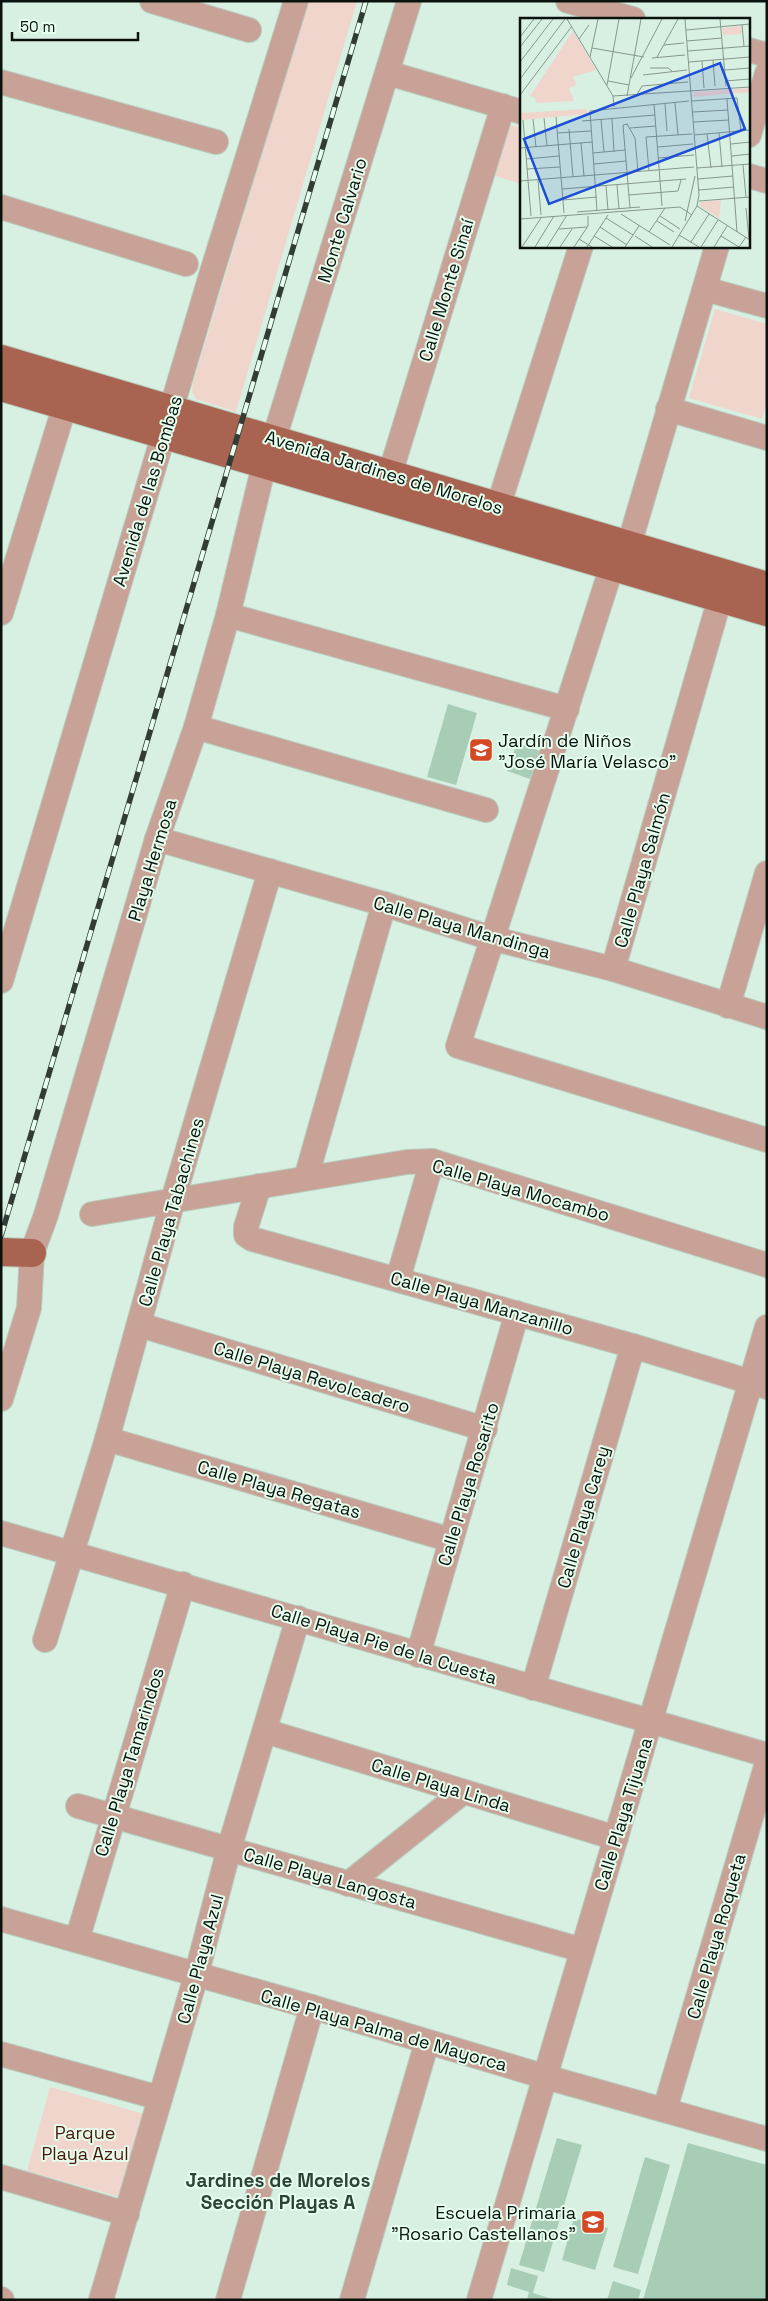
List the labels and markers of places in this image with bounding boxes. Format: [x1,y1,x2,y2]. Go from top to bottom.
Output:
place label: Jardín de Niños "José María Velasco" [498,729,676,773]
school or university icon: Jardín de Niños "José María Velasco" [468,737,494,763]
place label: Escuela Primaria "Rosario Castellanos" [391,2201,576,2245]
school or university icon: Escuela Primaria "Rosario Castellanos" [580,2209,606,2235]

